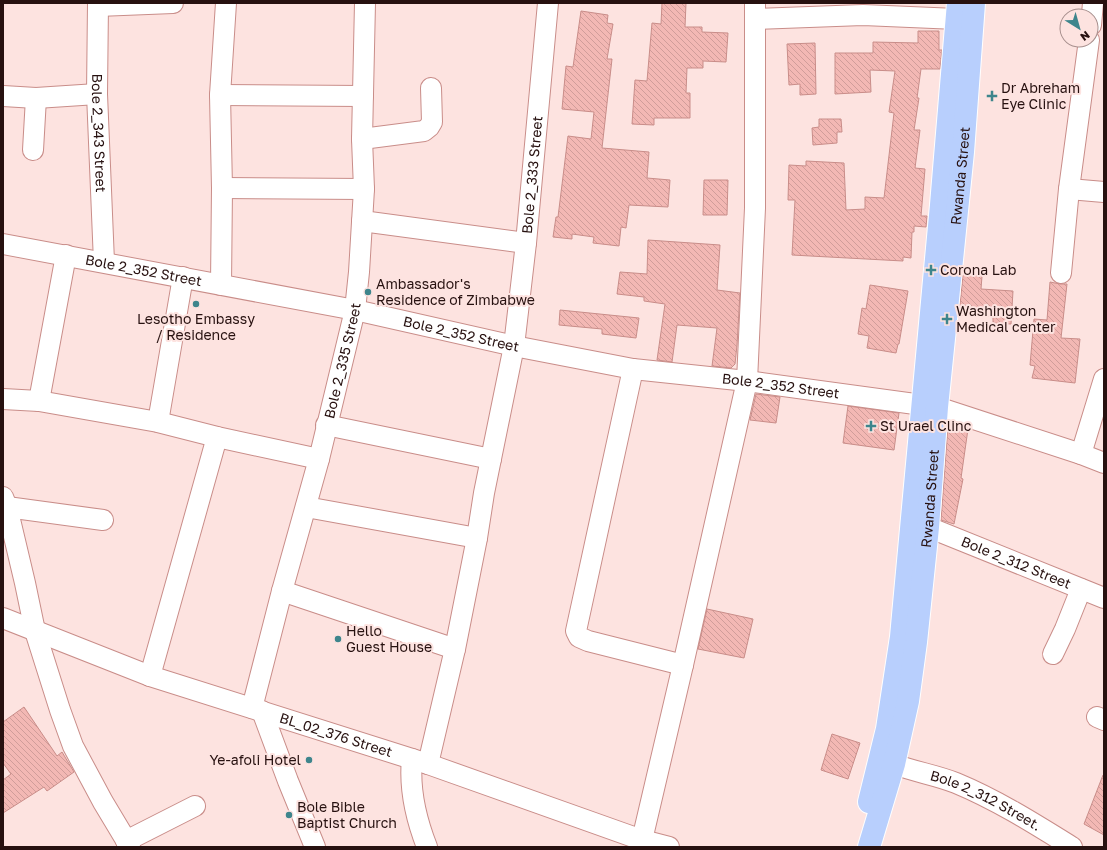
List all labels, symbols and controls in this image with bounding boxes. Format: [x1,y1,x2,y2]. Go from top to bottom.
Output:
north arrow [1059,8,1099,48]
text: N [1078,29,1093,44]
street label: Bole 2_343 Street [89,73,110,193]
place label: Dr Abreham Eye Clinic [1001,79,1080,112]
marker: Dr Abreham Eye Clinic [986,90,998,102]
street label: Bole 2_333 Street [518,115,546,235]
street label: Rwanda Street [947,126,973,226]
street label: Bole 2_352 Street [84,251,203,289]
place label: Corona Lab [940,261,1016,278]
marker: Corona Lab [925,264,937,276]
place label: Ambassador's Residence of Zimbabwe [376,275,535,308]
marker: Ambassador's Residence of Zimbabwe [363,287,373,297]
marker: Lesotho Embassy / Residence [191,299,201,309]
street label: Bole 2_335 Street [320,302,364,420]
place label: Washington Medical center [956,302,1056,335]
place label: Lesotho Embassy / Residence [137,310,255,343]
street label: Bole 2_352 Street [402,312,521,355]
marker: Washington Medical center [941,313,953,325]
street label: Bole 2_352 Street [721,369,841,402]
place label: St Urael Clinc [880,417,972,434]
marker: St Urael Clinc [865,420,877,432]
street label: Rwanda Street [917,449,942,548]
street label: Bole 2_312 Street [959,532,1074,592]
place label: Hello Guest House [346,622,432,655]
marker: Hello Guest House [333,634,343,644]
street label: BL_02_376 Street [278,709,395,760]
place label: Ye-afoli Hotel [209,751,301,768]
marker: Ye-afoli Hotel [304,755,314,765]
street label: Bole 2_312 Street. [928,766,1045,834]
place label: Bole Bible Baptist Church [297,798,397,831]
marker: Bole Bible Baptist Church [284,810,294,820]

